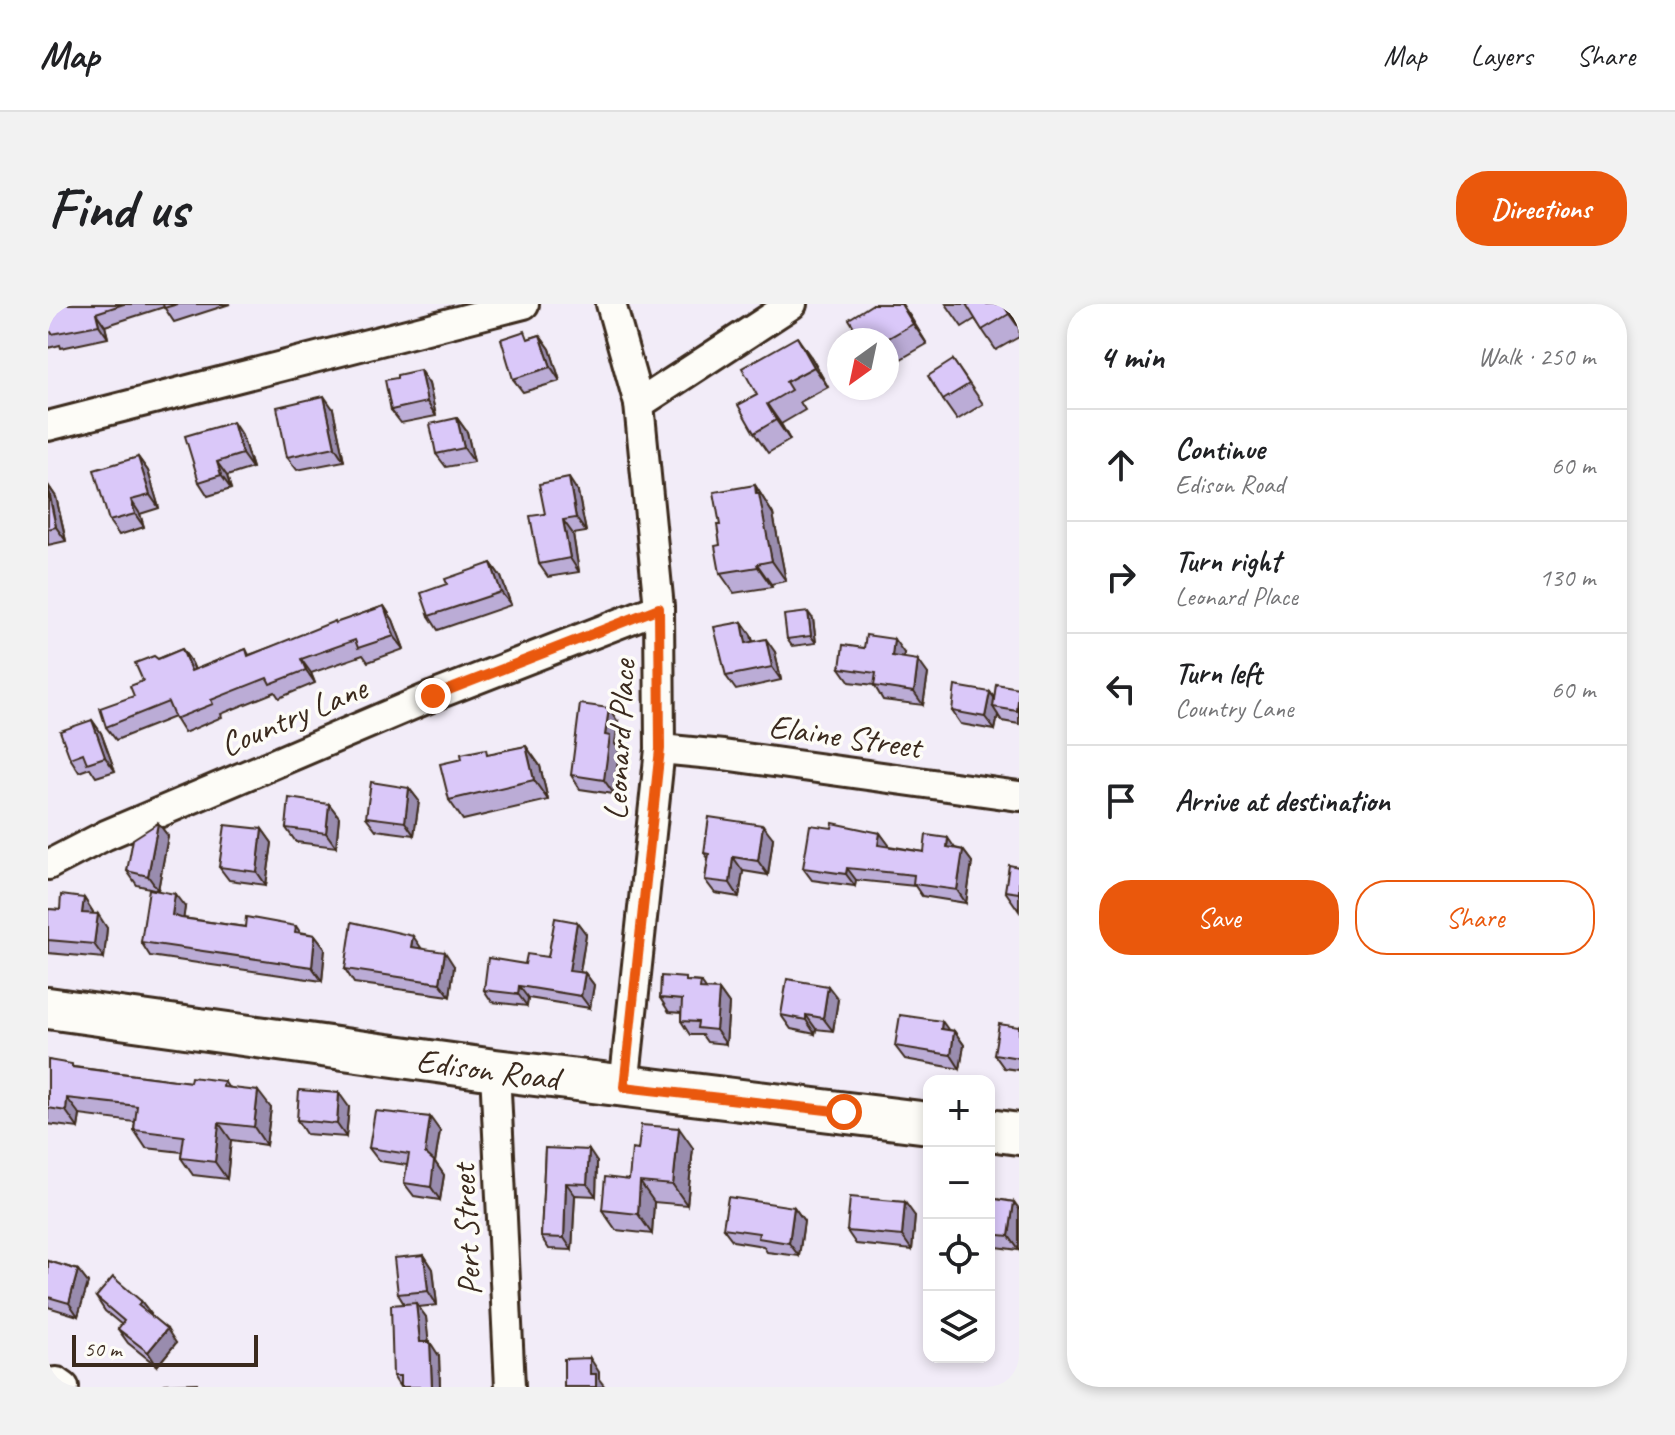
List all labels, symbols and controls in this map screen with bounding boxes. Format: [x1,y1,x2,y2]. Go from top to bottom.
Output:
text: Map [40,32,99,79]
text: Map [1384,38,1427,73]
text: Layers [1471,38,1532,73]
text: Share [1576,38,1635,73]
button: Directions [1456,171,1627,246]
text: Find us [48,173,188,244]
north arrow [827,328,899,400]
text: 4 min [1099,335,1164,378]
text: Walk · 250 m [1478,340,1595,373]
text: Continue [1175,430,1265,468]
icon: ahead [1099,443,1143,487]
text: 60 m [1551,449,1595,482]
text: Edison Road [1175,468,1284,501]
text: Turn right [1175,542,1280,580]
icon: right [1099,555,1143,599]
text: 130 m [1539,561,1595,594]
text: Leonard Place [1175,580,1298,613]
text: Turn left [1175,654,1262,692]
street label: Leonard Place [593,657,645,821]
street label: Country Lane [213,665,374,766]
icon: left [1099,667,1143,711]
text: 60 m [1551,673,1595,706]
route end [415,678,451,714]
text: Country Lane [1175,692,1293,725]
street label: Elaine Street [766,704,927,768]
icon: arrive [1099,779,1143,823]
text: Arrive at destination [1175,782,1390,820]
button: Save [1099,880,1339,955]
button: Share [1355,880,1595,955]
street label: Edison Road [414,1038,566,1100]
map controls [923,1075,995,1363]
button: + [923,1075,995,1147]
route start [826,1094,862,1130]
button: − [923,1147,995,1219]
street label: Pert Street [441,1160,491,1297]
button: locate [923,1219,995,1291]
button: layers [923,1291,995,1363]
scale bar [72,1331,258,1367]
text: 50 m [84,1335,121,1363]

